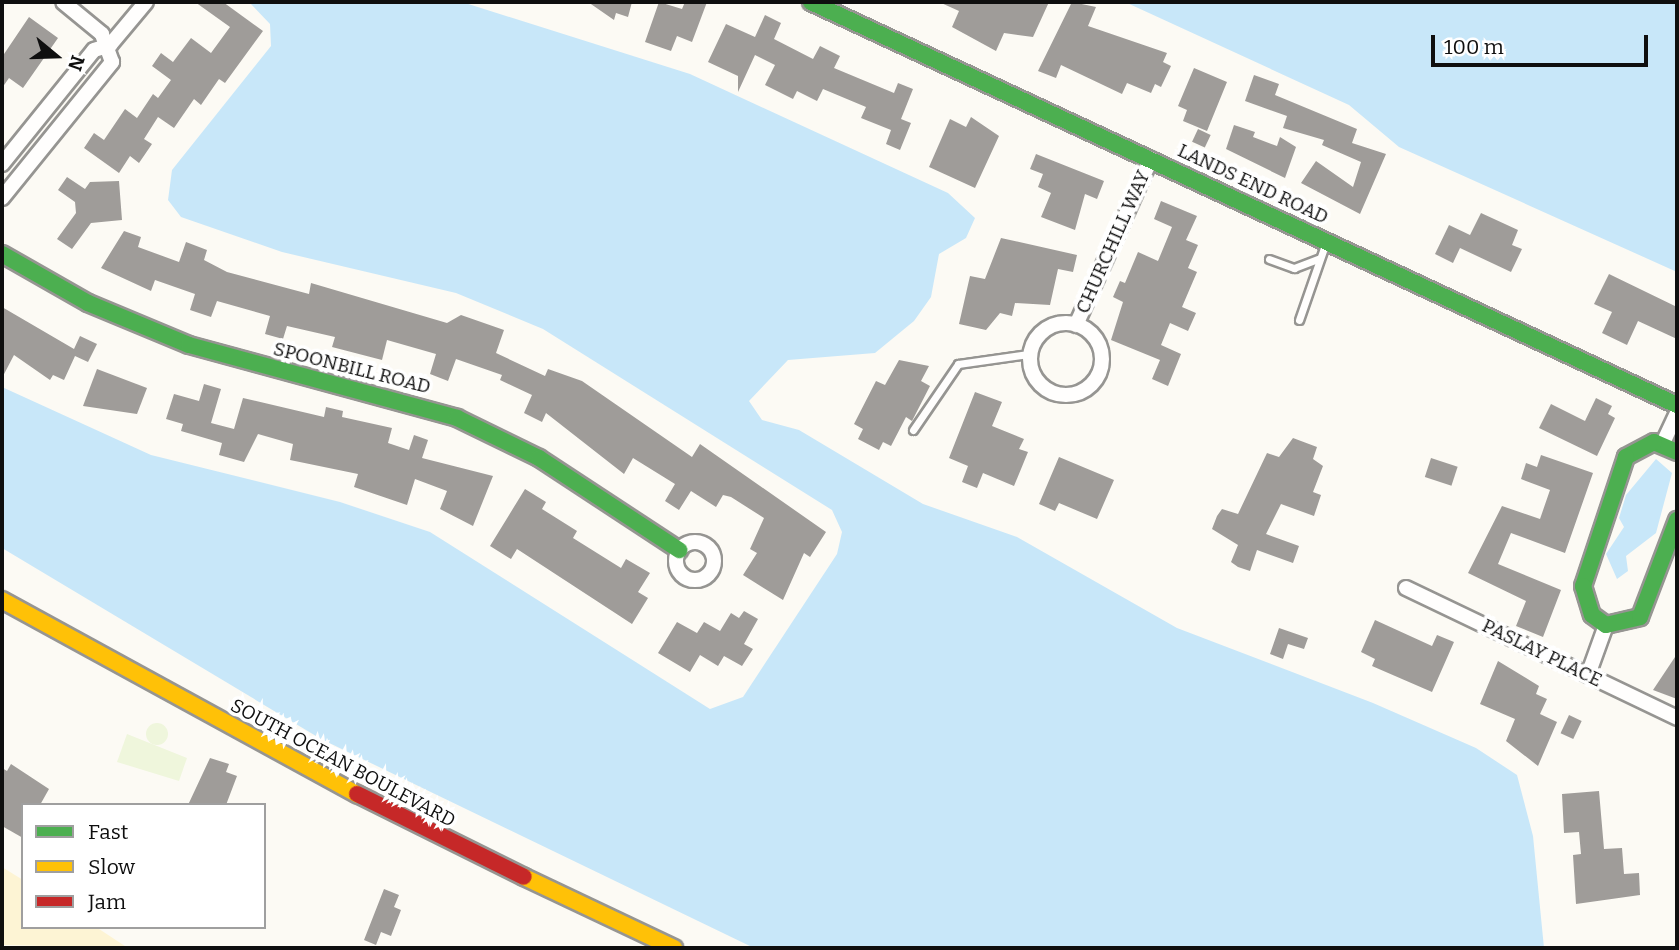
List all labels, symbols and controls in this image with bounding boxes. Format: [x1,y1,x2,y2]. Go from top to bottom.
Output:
north arrow [21,21,91,91]
scale bar [1434,21,1651,65]
text: 100 m [1444,34,1504,60]
text: N [63,52,90,74]
street label: LANDS END ROAD [1174,139,1332,229]
street label: CHURCHILL WAY [1071,167,1155,317]
street label: SPOONBILL ROAD [271,337,433,399]
street label: PASLAY PLACE [1478,614,1606,692]
street label: SOUTH OCEAN BOULEVARD [227,694,459,832]
legend [21,803,266,929]
text: Fast [88,819,128,845]
text: Slow [88,854,135,880]
text: Jam [88,889,126,915]

